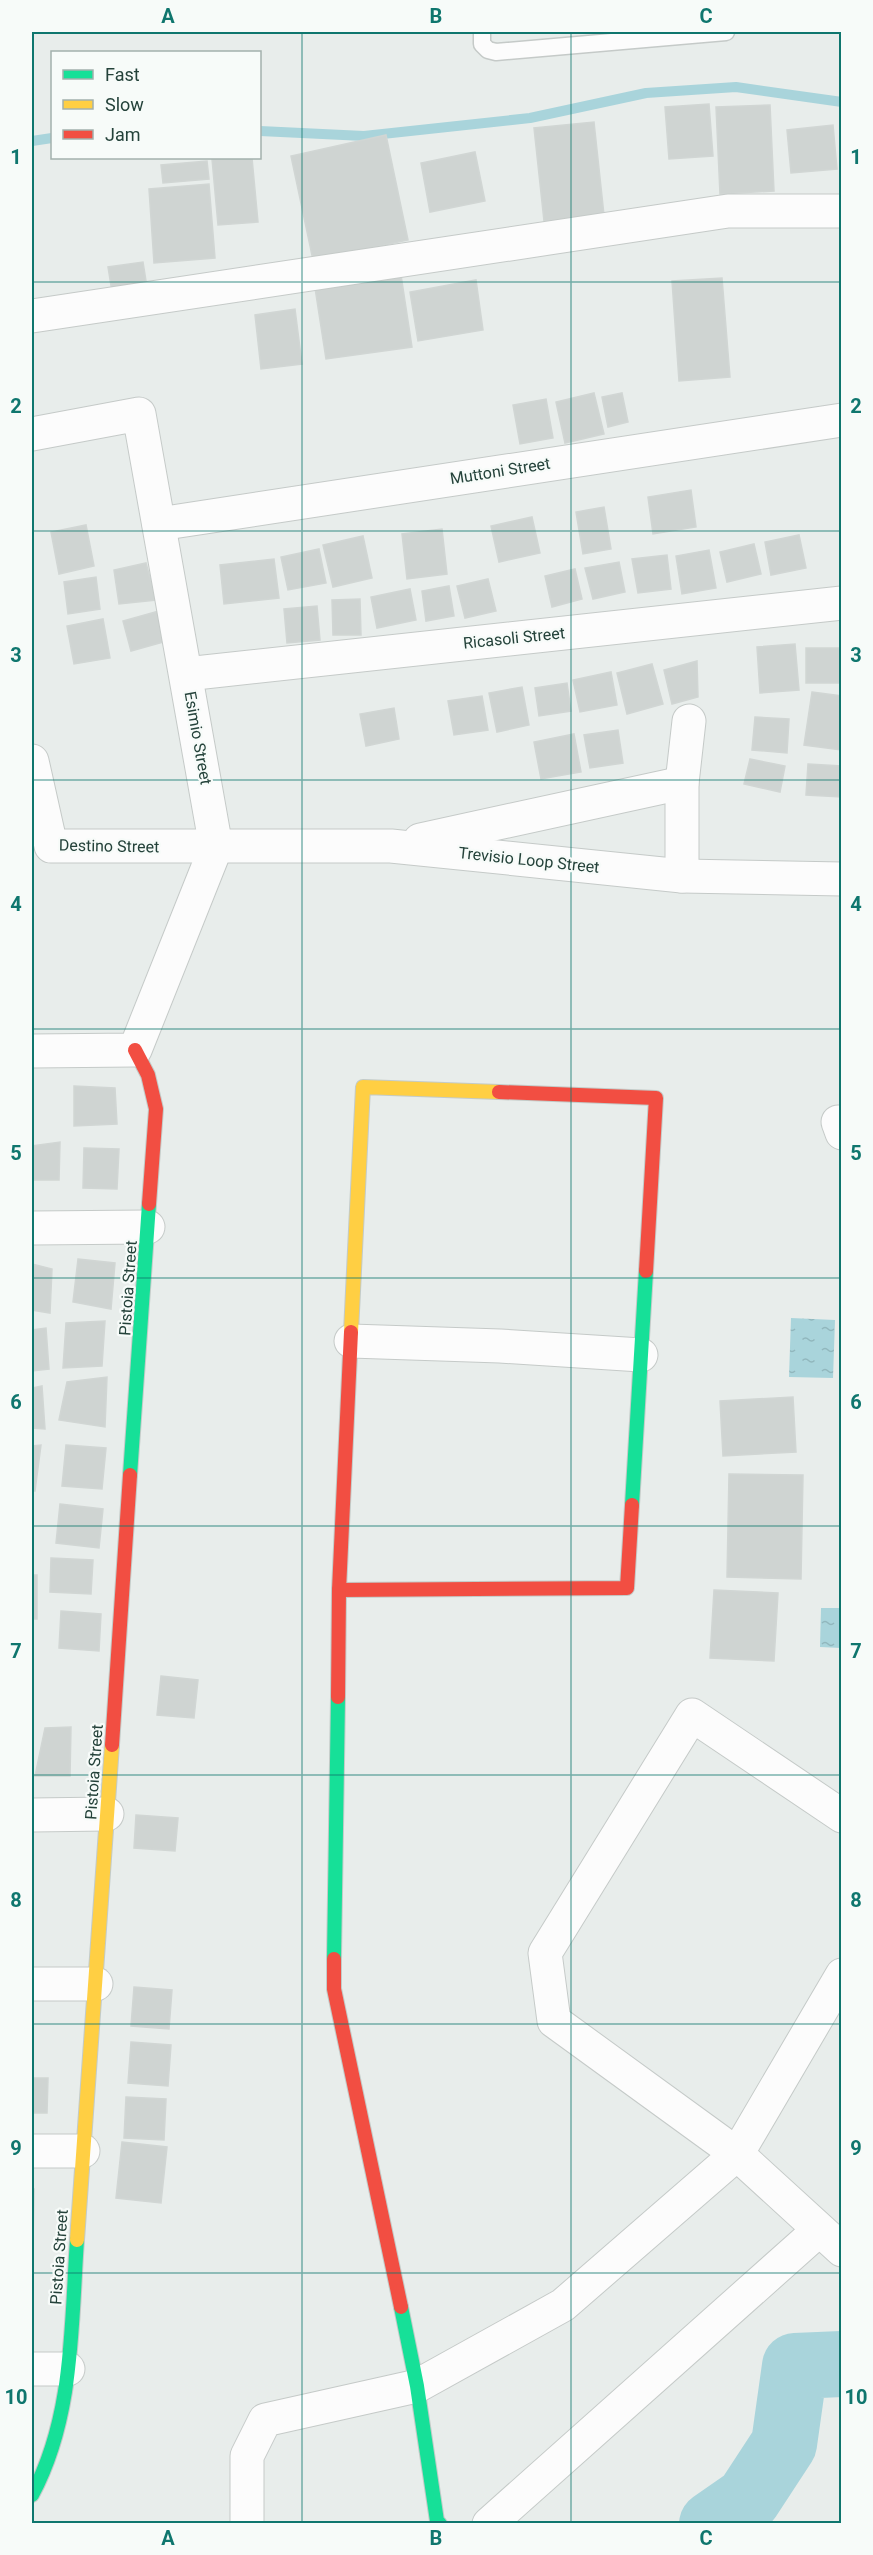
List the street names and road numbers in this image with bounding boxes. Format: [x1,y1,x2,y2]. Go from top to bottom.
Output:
street label: Muttoni Street [449,454,551,488]
street label: Ricasoli Street [462,623,566,653]
street label: Esimio Street [180,690,216,786]
street label: Destino Street [59,836,159,856]
street label: Trevisio Loop Street [458,843,600,877]
street label: Pistoia Street [115,1240,141,1336]
street label: Pistoia Street [81,1724,107,1820]
street label: Pistoia Street [46,2209,72,2305]

